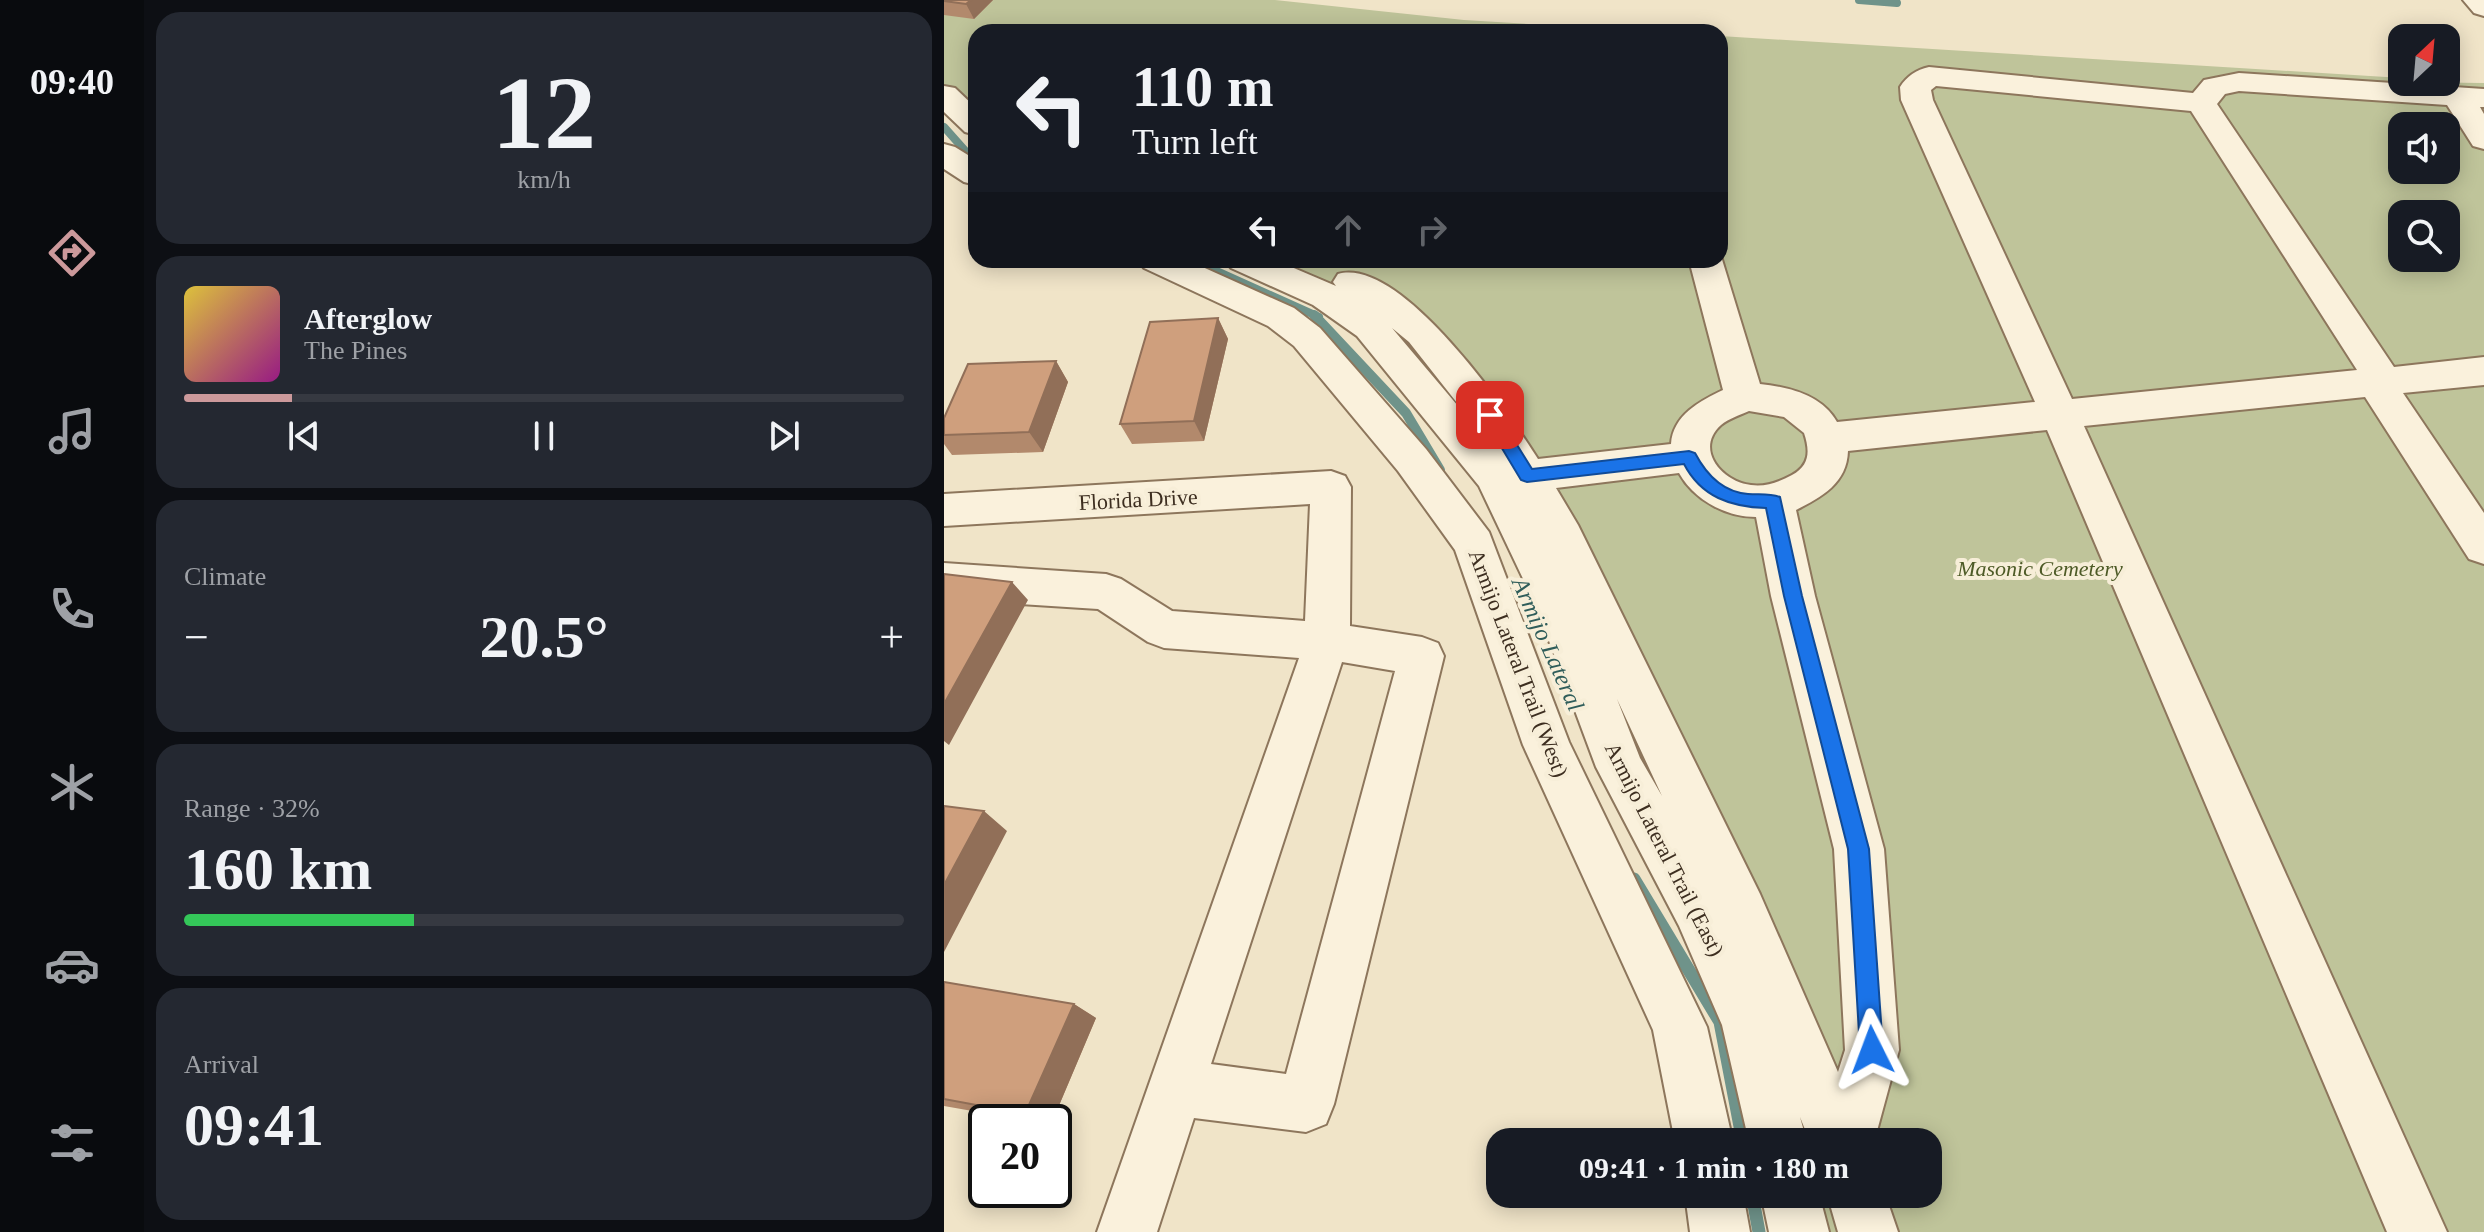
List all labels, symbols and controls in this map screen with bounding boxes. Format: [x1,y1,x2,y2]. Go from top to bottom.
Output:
north arrow [2388,24,2460,96]
map controls [2388,24,2460,272]
text: 12 [492,55,596,170]
icon: left [1000,56,1104,160]
text: 110 m [1132,56,1274,118]
text: 09:40 [30,62,114,102]
button: sound [2388,112,2460,184]
text: Turn left [1132,122,1258,162]
text: km/h [517,165,571,194]
button: search [2388,200,2460,272]
icon: left [1242,208,1286,252]
icon: ahead [1326,208,1370,252]
icon: right [1410,208,1454,252]
icon: directions [44,225,100,281]
text: Afterglow [304,302,432,335]
text: The Pines [304,336,407,365]
pin [1456,381,1524,449]
icon: arrive [1468,393,1512,437]
icon: music [44,403,100,459]
icon: previous [282,414,326,458]
icon: pause [522,414,566,458]
icon: next [762,414,806,458]
street label: Florida Drive [1078,484,1198,515]
street label: Armijo Lateral Trail (West) [1463,546,1574,781]
park label: Masonic Cemetery [1956,556,2123,581]
text: Climate [184,562,266,591]
water label: Armijo Lateral [1506,571,1589,715]
icon: phone [44,581,100,637]
text: 20.5° [480,604,609,670]
text: − [184,613,209,662]
text: + [879,613,904,662]
street label: Armijo Lateral Trail (East) [1600,738,1729,960]
icon: climate [44,759,100,815]
text: Range · 32% [184,794,320,823]
text: 160 km [184,836,372,902]
icon: car [44,937,100,993]
position arrow [1830,1008,1914,1092]
text: Arrival [184,1050,259,1079]
text: 09:41 [184,1092,324,1158]
speed limit sign: 20 [968,1104,1072,1208]
icon: filters [44,1115,100,1171]
text: 09:41 · 1 min · 180 m [1579,1151,1849,1184]

